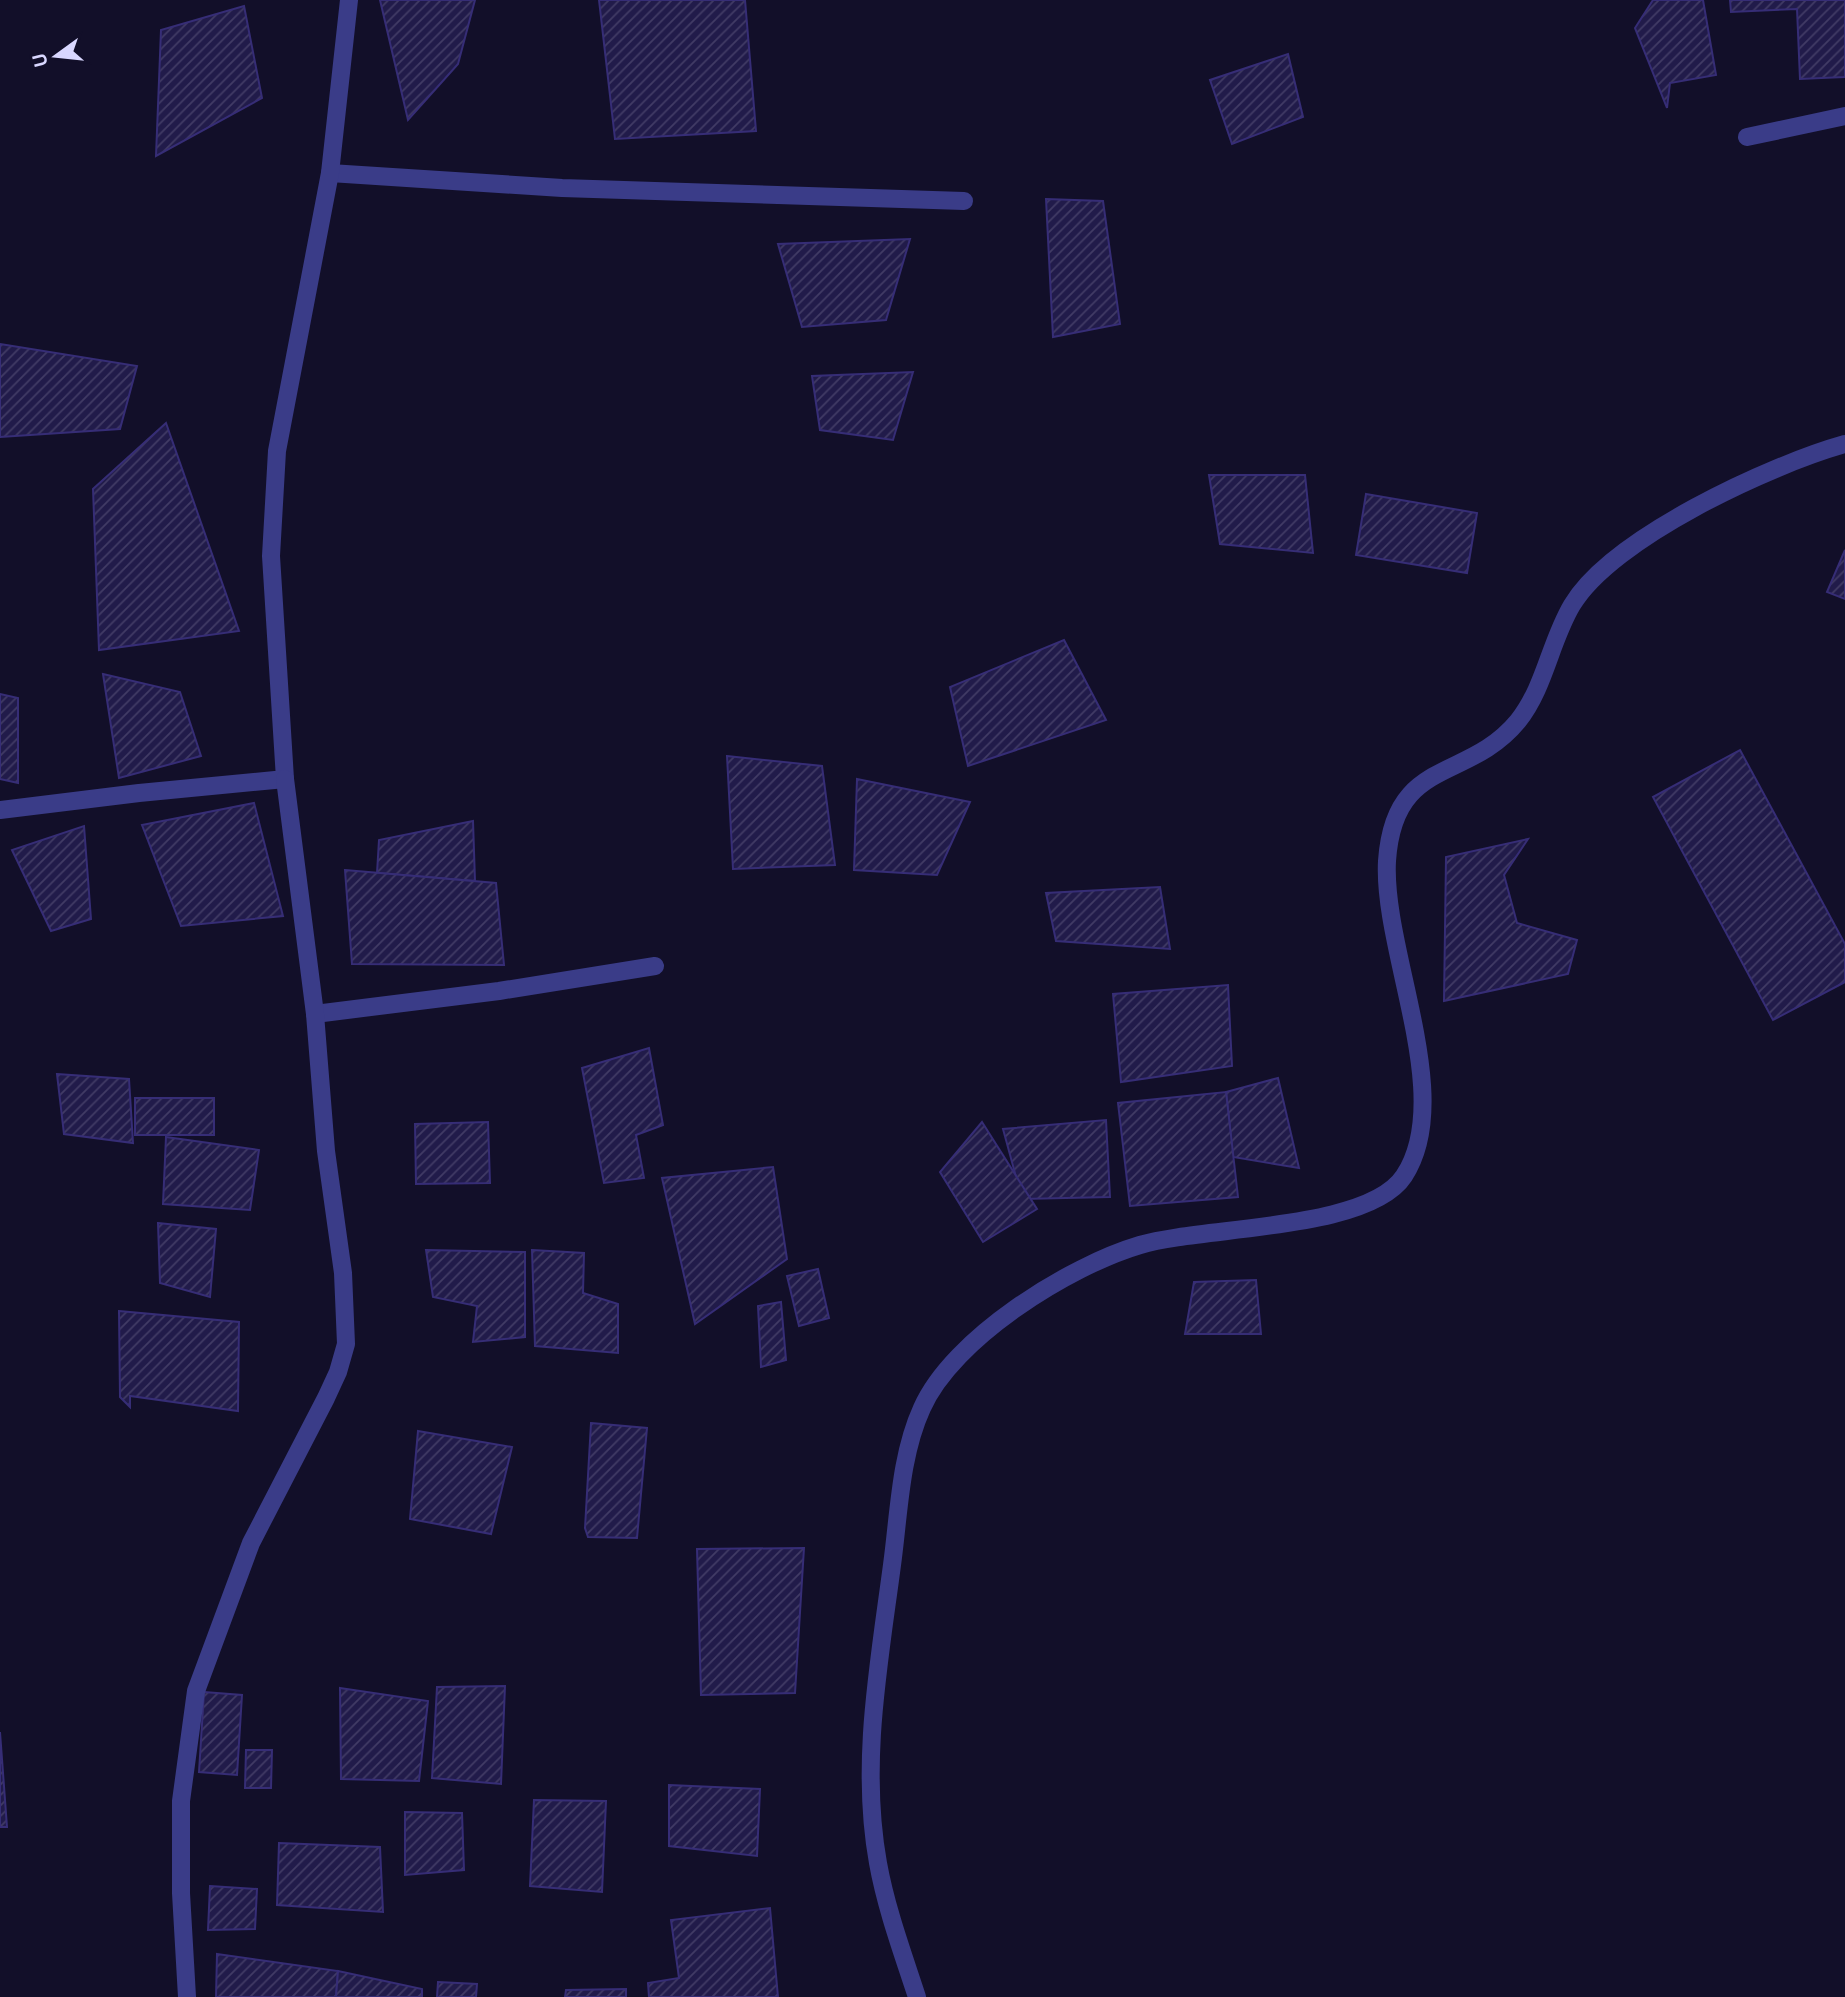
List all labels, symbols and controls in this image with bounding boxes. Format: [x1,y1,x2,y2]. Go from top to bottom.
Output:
north arrow [21,21,91,91]
text: U [26,51,54,70]

